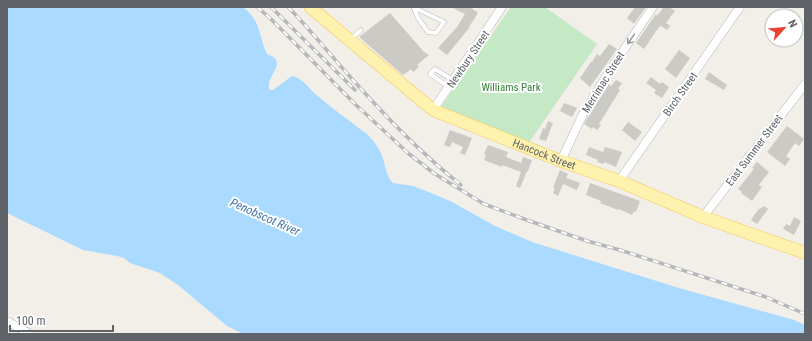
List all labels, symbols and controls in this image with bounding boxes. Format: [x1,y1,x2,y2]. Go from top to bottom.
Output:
north arrow [764,8,804,48]
text: N [785,18,800,30]
street label: Newbury Street [445,28,492,90]
one-way arrow [627,33,635,44]
street label: Merrimac Street [579,49,627,115]
street label: Birch Street [661,70,700,119]
park label: Williams Park [481,81,541,94]
street label: East Summer Street [723,112,785,189]
street label: Hancock Street [511,136,577,173]
water label: Penobscot River [228,195,302,239]
scale bar [10,307,113,333]
text: 100 m [16,314,46,328]

